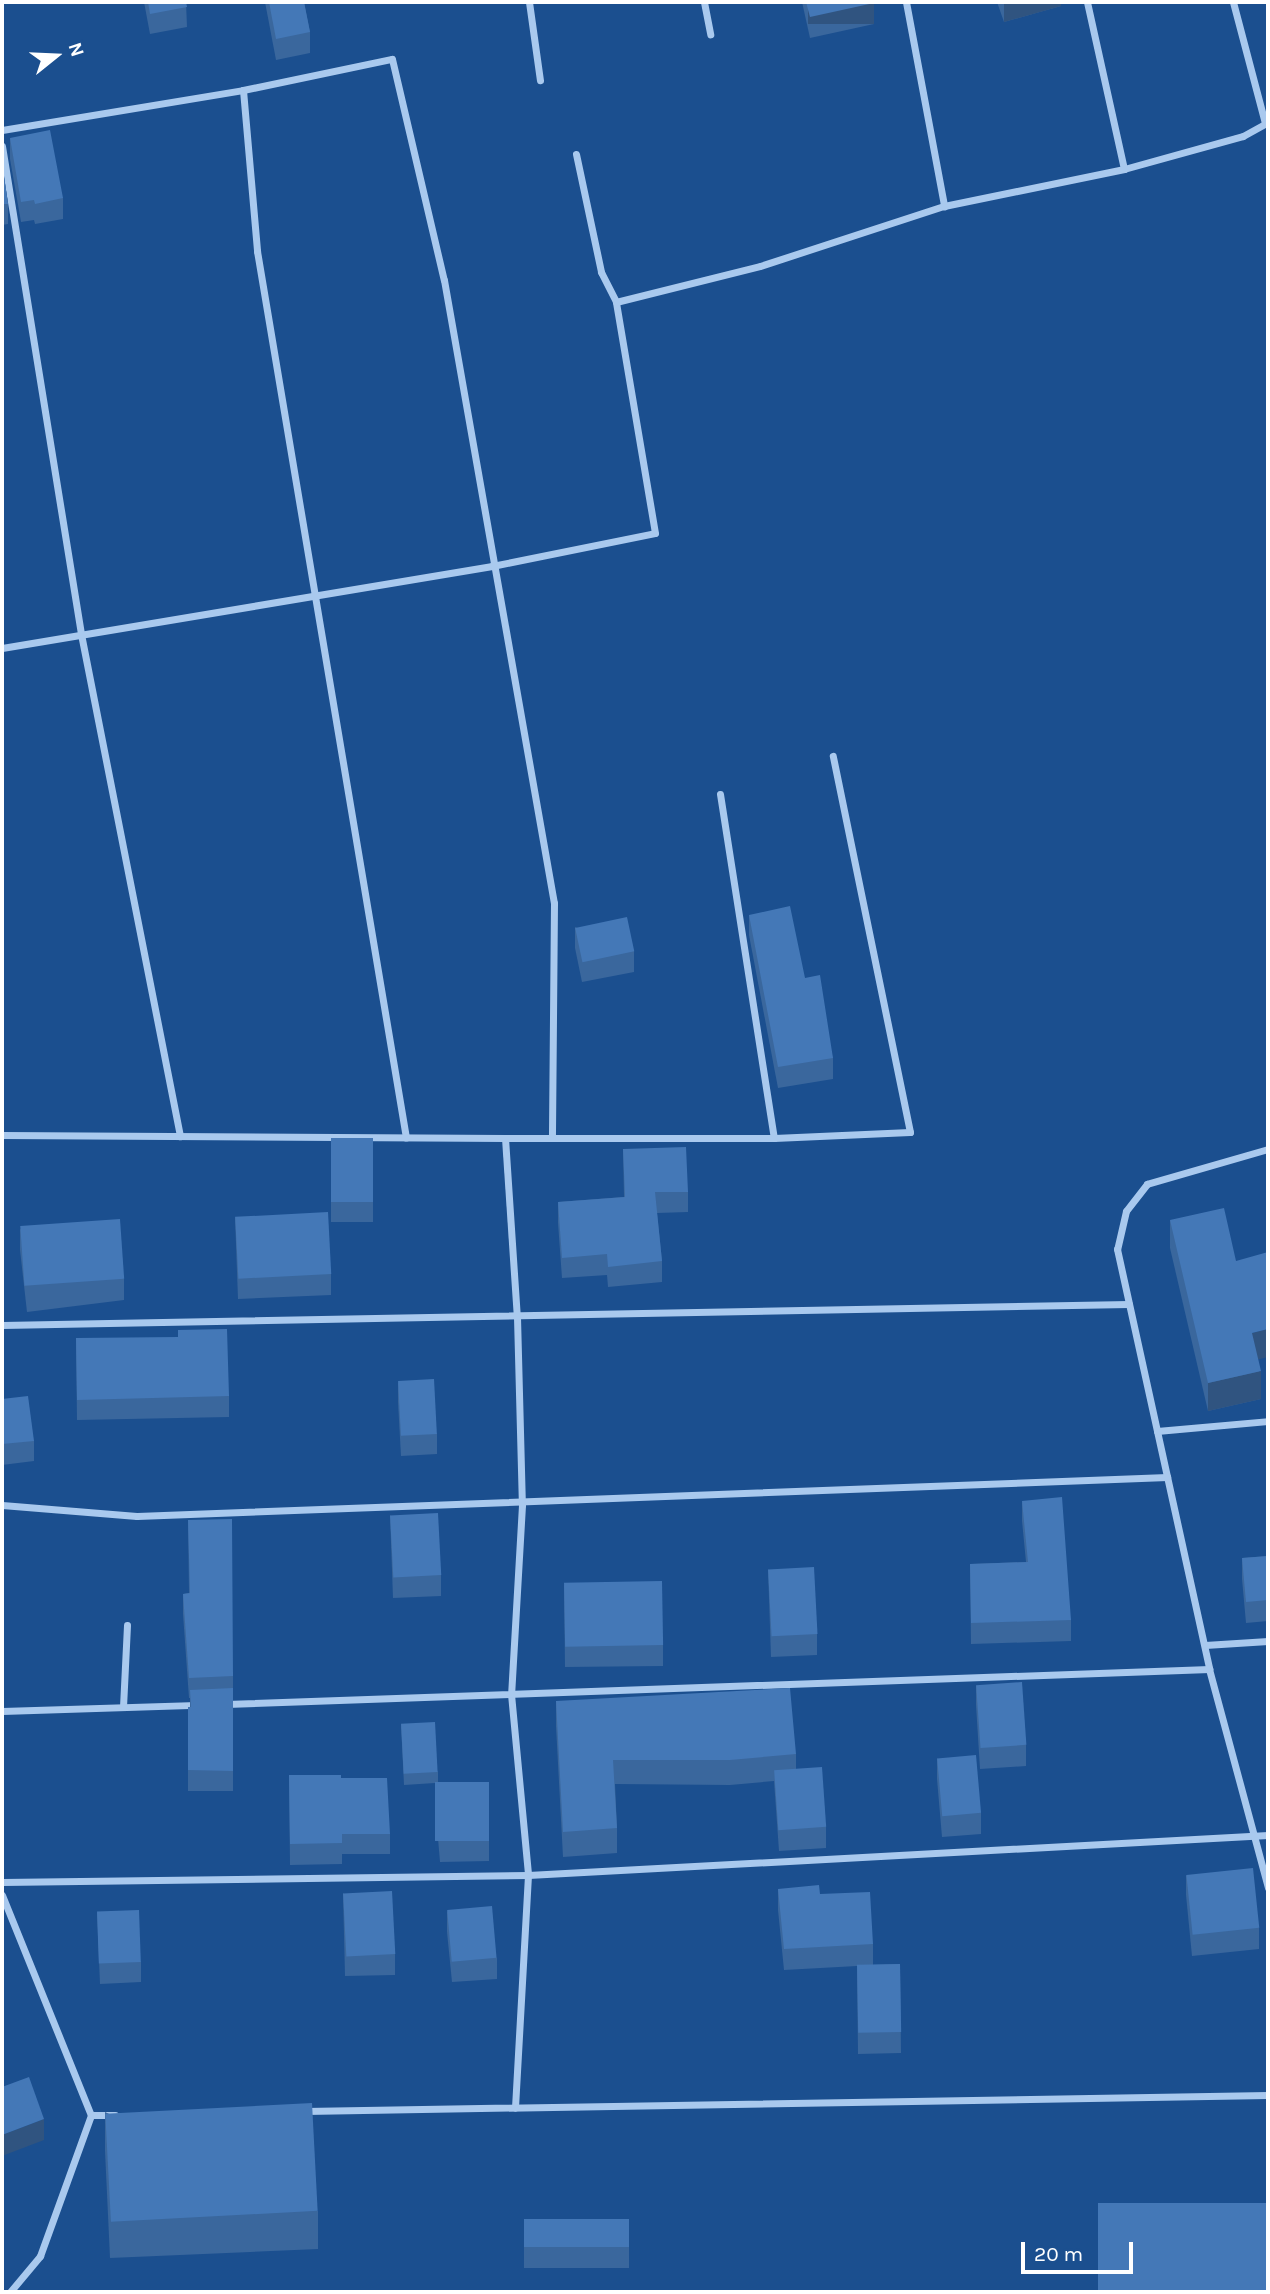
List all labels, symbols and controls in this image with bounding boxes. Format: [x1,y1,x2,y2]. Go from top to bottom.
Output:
north arrow [21,21,91,91]
text: N [63,40,89,59]
scale bar [1025,2228,1137,2272]
text: 20 m [1034,2242,1083,2266]

